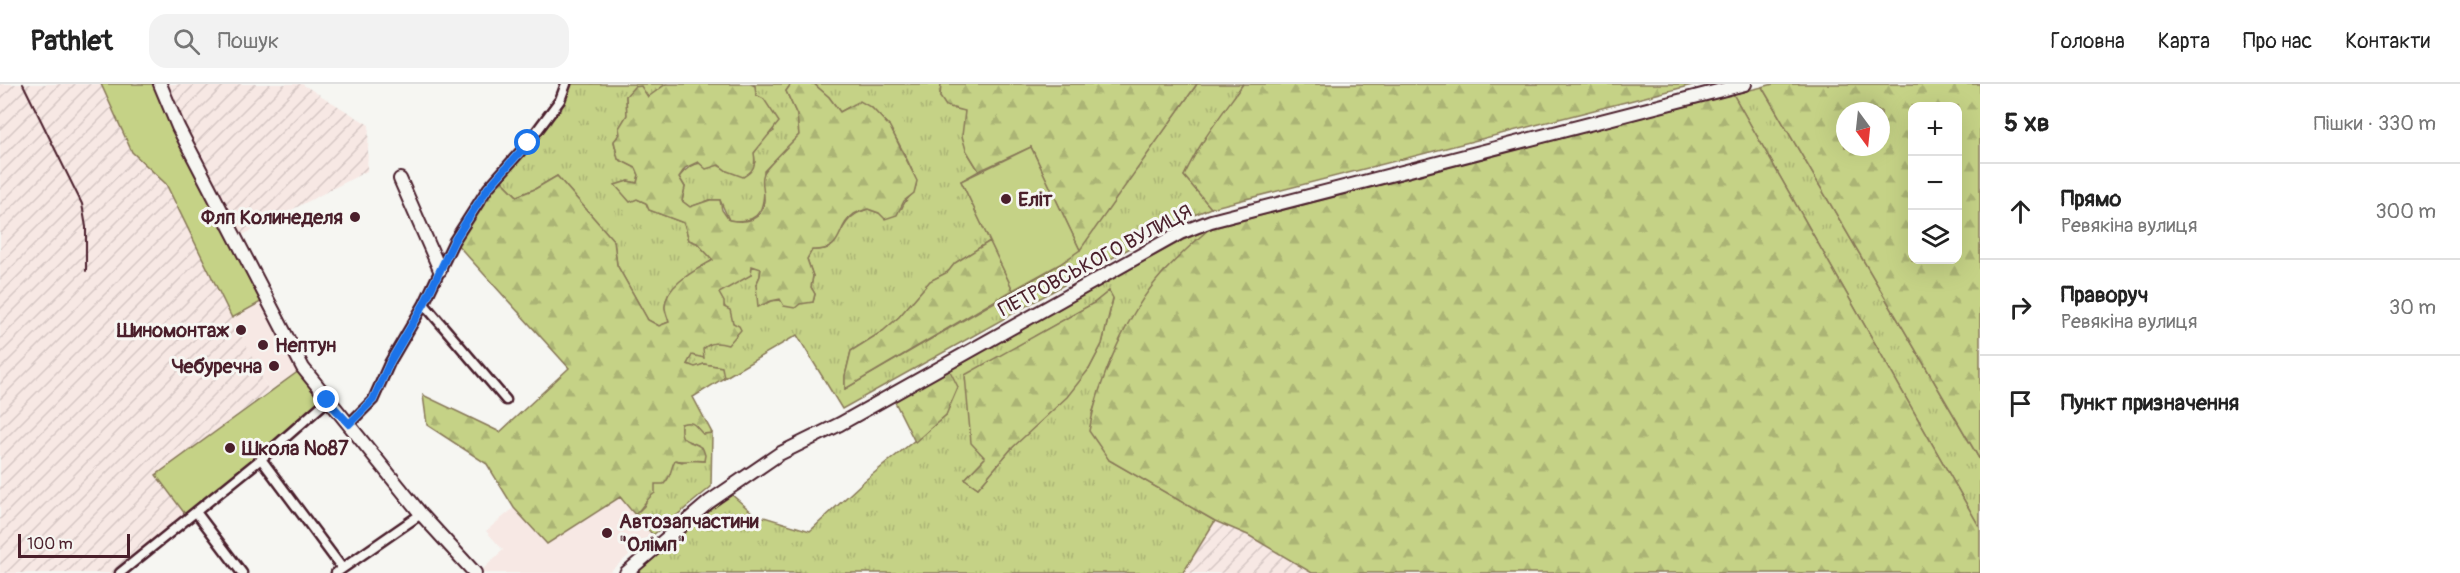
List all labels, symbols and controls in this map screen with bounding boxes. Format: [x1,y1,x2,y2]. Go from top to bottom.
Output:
search box [149,14,569,68]
text: Pathlet [30,24,113,59]
icon: search [170,25,203,58]
text: Пошук [218,27,279,55]
text: Головна [2051,28,2125,55]
text: Карта [2158,28,2210,55]
text: Про нас [2243,28,2312,55]
text: Контакти [2345,28,2430,55]
north arrow [1836,102,1890,156]
map controls [1908,102,1962,264]
button: + [1908,102,1962,156]
text: 5 хв [2004,107,2050,139]
text: Пішки · 330 m [2314,111,2436,136]
route start [514,129,540,155]
button: − [1908,156,1962,210]
text: Прямо [2061,185,2121,213]
place label: Еліт [1018,187,1053,212]
marker: Еліт [999,192,1013,206]
icon: ahead [2004,195,2037,228]
street label: ПЕТРОВСЬКОГО ВУЛИЦЯ [994,199,1196,322]
text: 300 m [2375,199,2436,224]
place label: Флп Колинеделя [200,205,343,230]
marker: Флп Колинеделя [348,210,362,224]
button: layers [1908,210,1962,264]
text: Ревякіна вулиця [2061,213,2197,238]
text: Праворуч [2061,281,2148,309]
icon: right [2004,291,2037,324]
text: 30 m [2389,295,2436,320]
text: Ревякіна вулиця [2061,309,2197,334]
place label: Шиномонтаж [116,318,230,343]
marker: Шиномонтаж [234,323,248,337]
place label: Нептун [275,333,336,358]
marker: Нептун [256,338,270,352]
place label: Чебуречна [171,354,262,379]
marker: Чебуречна [267,359,281,373]
route end [313,386,339,412]
icon: arrive [2004,387,2037,420]
text: Пункт призначення [2061,389,2239,417]
place label: Школа №87 [241,436,349,461]
marker: Школа №87 [223,441,237,455]
place label: Автозапчастини "Олімп" [619,509,759,557]
marker: Автозапчастини "Олімп" [600,526,614,540]
scale bar [18,531,130,558]
text: 100 m [27,534,73,554]

